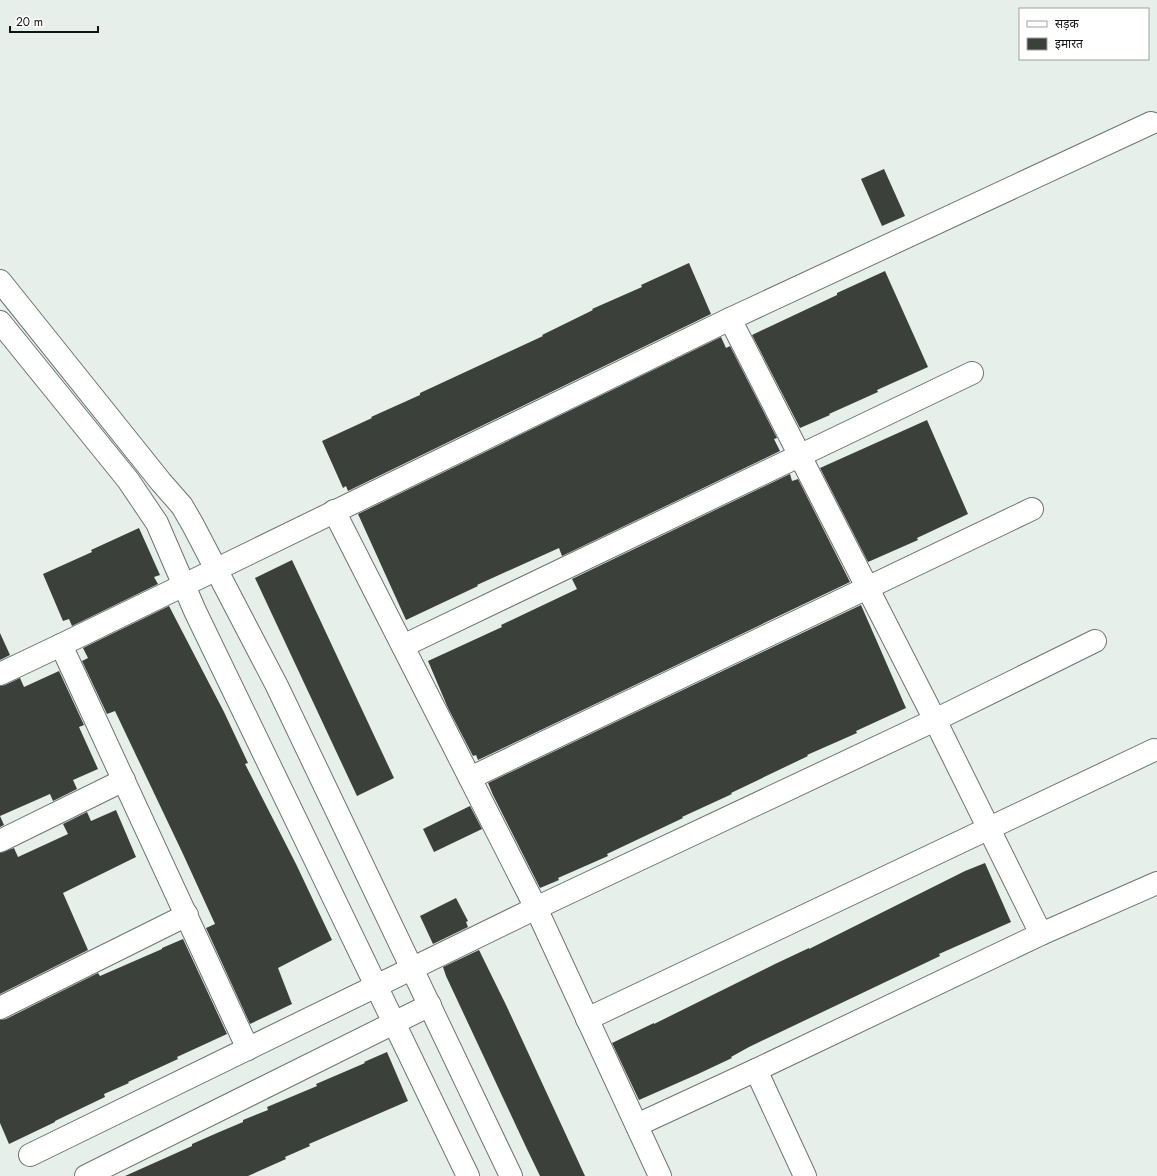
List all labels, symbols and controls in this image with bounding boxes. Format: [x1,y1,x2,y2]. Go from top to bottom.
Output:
scale bar [10,8,98,34]
legend [1019,8,1149,60]
text: 20 m [16,13,43,31]
text: सड़क [1055,15,1080,33]
text: इमारत [1055,35,1084,53]

